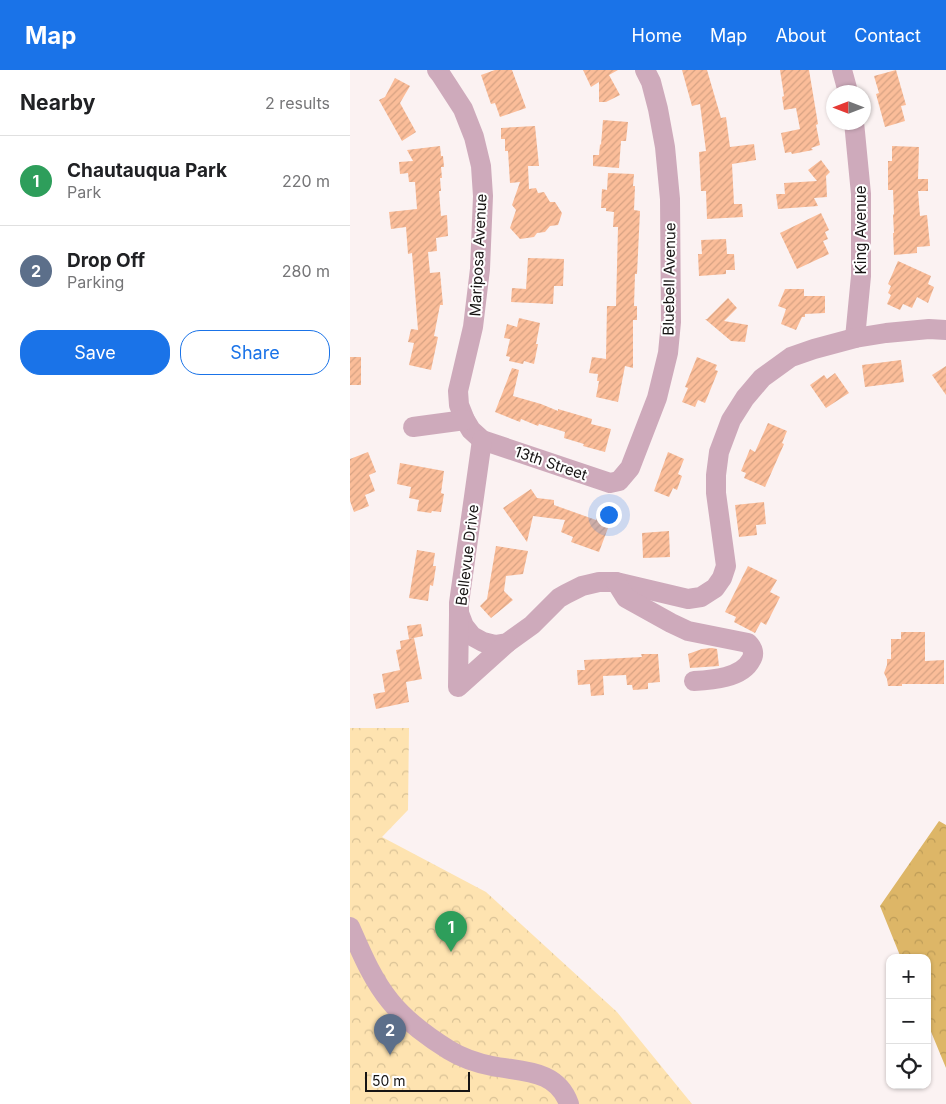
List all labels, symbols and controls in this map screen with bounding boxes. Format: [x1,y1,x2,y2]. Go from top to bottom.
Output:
text: Map [25,21,76,50]
text: Home [632,25,682,46]
text: Map [710,25,747,46]
text: About [775,25,826,46]
text: Contact [854,25,921,46]
north arrow [826,85,871,130]
text: Nearby [20,90,95,115]
text: 2 results [265,93,330,113]
text: Chautauqua Park [67,159,227,182]
text: 1 [33,171,39,191]
text: 220 m [282,171,330,191]
text: Park [67,182,101,202]
street label: King Avenue [851,186,870,274]
street label: Mariposa Avenue [465,193,491,317]
street label: Bluebell Avenue [659,222,679,336]
text: Drop Off [67,249,145,272]
text: 2 [31,261,41,281]
text: 280 m [282,261,330,281]
text: Parking [67,272,124,292]
button: Save [20,330,170,375]
button: Share [180,330,330,375]
street label: 13th Street [512,442,590,484]
your location [596,502,622,528]
street label: Bellevue Drive [451,503,483,607]
pin: 1 [435,911,467,952]
map controls [886,954,931,1089]
button: + [886,954,931,999]
button: − [886,999,931,1044]
pin: 2 [374,1014,406,1055]
button: locate [886,1044,931,1089]
scale bar [365,1069,470,1092]
text: 50 m [372,1072,406,1089]

